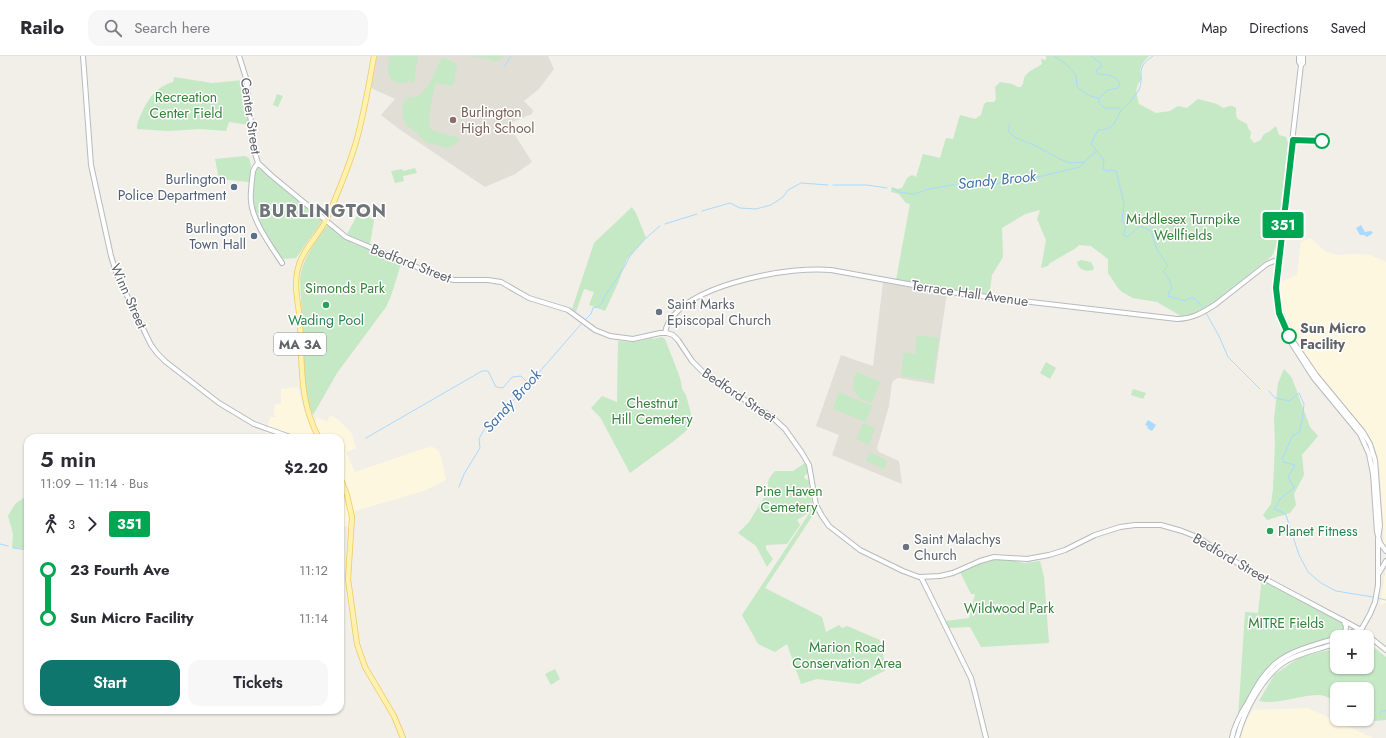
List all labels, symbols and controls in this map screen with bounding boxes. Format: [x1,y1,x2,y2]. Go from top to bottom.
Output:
search box [88,10,368,46]
text: Railo [20,14,64,41]
icon: search [102,17,124,39]
text: Search here [134,17,210,39]
text: Map [1201,18,1227,38]
text: Directions [1249,18,1309,38]
text: Saved [1331,18,1366,38]
street label: Center Street [236,76,266,156]
park label: Recreation Center Field [150,87,222,123]
place label: Burlington High School [461,102,534,138]
marker: Burlington High School [448,115,458,125]
unlabelled marker [1314,133,1330,149]
water label: Sandy Brook [957,165,1038,195]
place label: Burlington Police Department [118,169,227,205]
marker: Burlington Police Department [229,182,239,192]
district label: BURLINGTON [259,198,387,224]
park label: Middlesex Turnpike Wellfields [1126,209,1240,245]
line badge: 351 [1260,212,1306,238]
text: 351 [1271,215,1295,235]
place label: Burlington Town Hall [185,218,246,254]
marker: Burlington Town Hall [249,231,259,241]
street label: Bedford Street [368,238,455,288]
street label: Winn Street [106,260,153,333]
street label: Terrace Hall Avenue [910,275,1030,311]
park label: Simonds Park [305,278,386,298]
place label: Saint Marks Episcopal Church [667,294,771,330]
marker: Wading Pool [321,300,331,310]
marker: Saint Marks Episcopal Church [654,307,664,317]
place label: Wading Pool [288,310,364,330]
place label: Sun Micro Facility [1300,318,1366,354]
marker: Sun Micro Facility [1281,328,1297,344]
road number: MA 3A [274,333,326,355]
street label: Bedford Street [698,363,780,427]
water label: Sandy Brook [478,364,547,437]
park label: Chestnut Hill Cemetery [611,393,693,429]
text: 5 min [40,443,96,475]
text: $2.20 [284,457,328,479]
text: 11:09 – 11:14 · Bus [40,474,148,493]
park label: Pine Haven Cemetery [755,481,823,517]
icon: walk [40,513,62,535]
icon: forward [81,513,103,535]
text: 351 [117,514,142,534]
text: 3 [68,515,75,534]
place label: Planet Fitness [1278,521,1358,541]
marker: Planet Fitness [1265,526,1275,536]
street label: Bedford Street [1189,528,1273,588]
place label: Saint Malachys Church [914,529,1001,565]
marker: Saint Malachys Church [901,542,911,552]
text: 23 Fourth Ave [70,559,170,581]
text: 11:12 [299,561,328,580]
park label: Wildwood Park [964,598,1055,618]
text: Sun Micro Facility [70,607,194,629]
text: 11:14 [299,609,328,628]
park label: MITRE Fields [1248,613,1324,633]
map controls [1330,630,1374,726]
button: + [1330,630,1374,674]
park label: Marion Road Conservation Area [792,637,902,673]
button: Start [40,660,180,706]
button: Tickets [188,660,328,706]
button: − [1330,682,1374,726]

